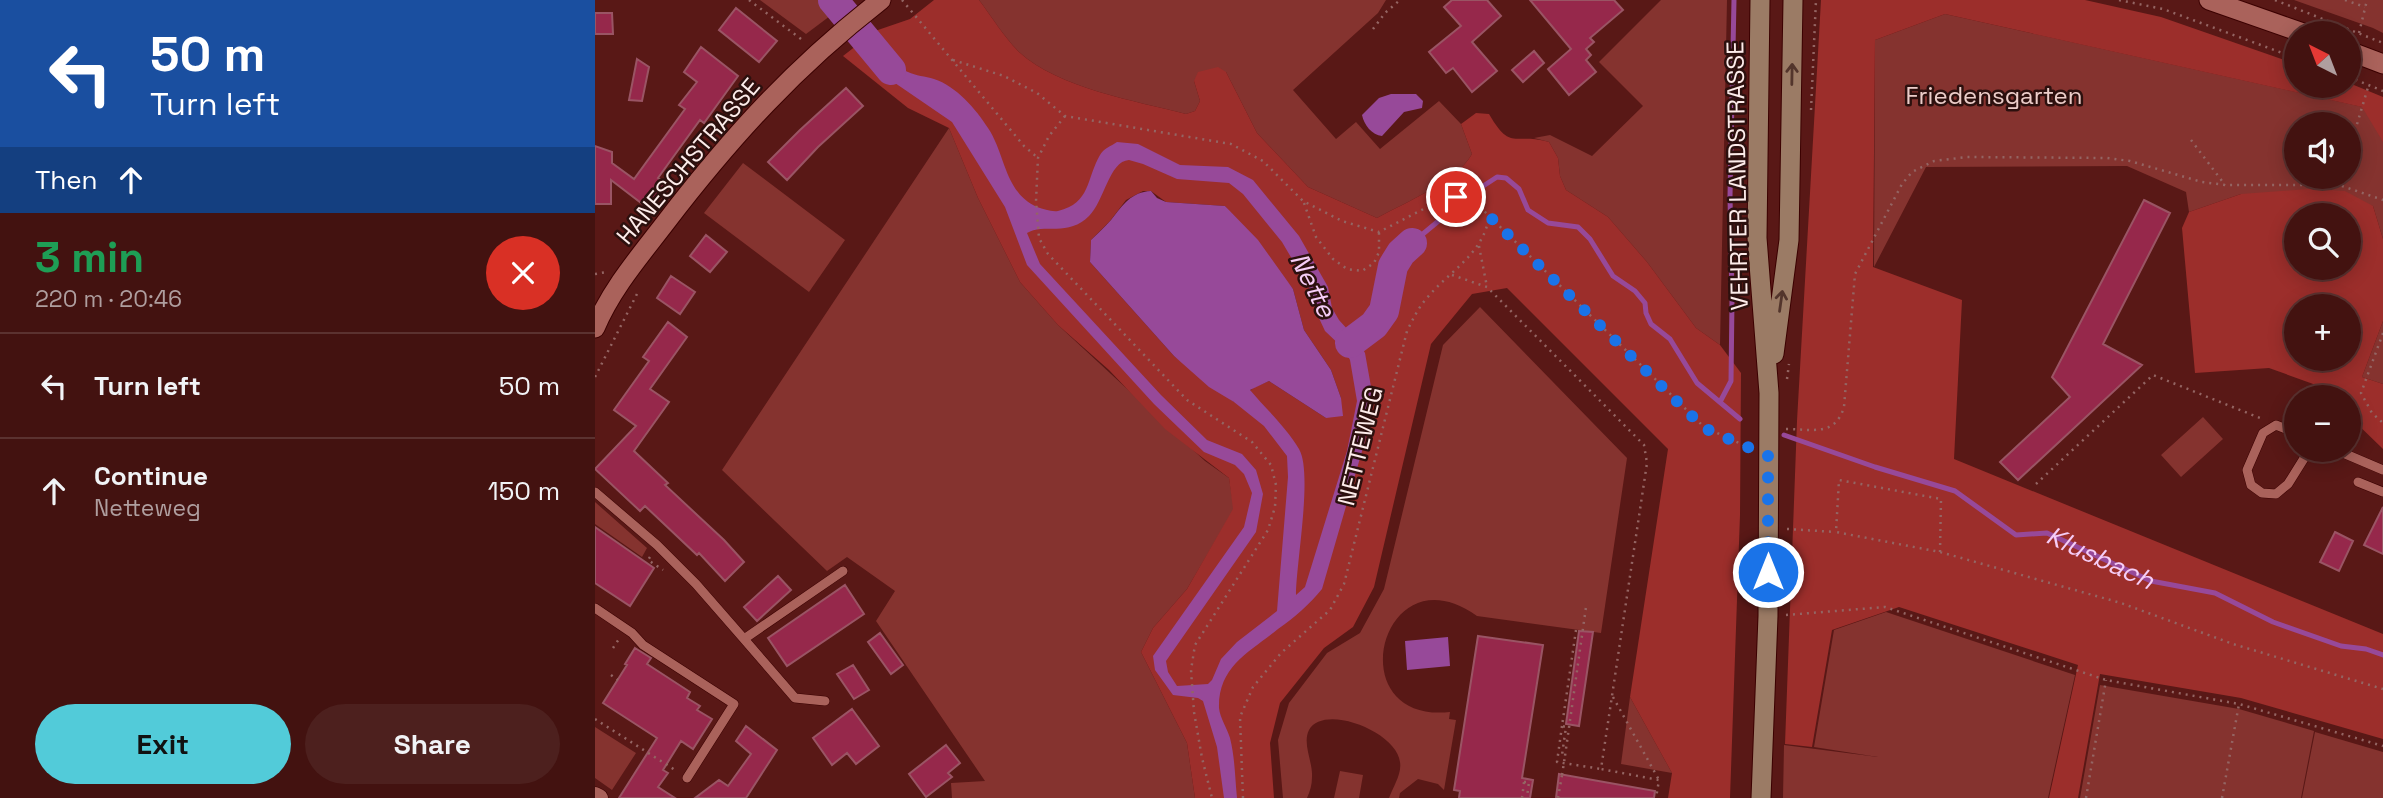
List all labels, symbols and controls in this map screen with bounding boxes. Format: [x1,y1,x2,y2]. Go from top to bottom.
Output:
north arrow [2284,21,2361,98]
map controls [2284,21,2361,462]
text: 50 m [150,23,265,85]
icon: left [35,28,126,119]
street label: VEHRTER LANDSTRASSE [1719,41,1755,311]
one-way arrow [1785,63,1799,86]
street label: HANESCHSTRASSE [609,72,767,250]
park label: Friedensgarten [1906,80,2082,111]
text: Turn left [150,84,280,124]
button: sound [2284,112,2361,189]
icon: ahead [112,161,150,199]
text: Then [35,163,98,197]
pin [1426,167,1486,227]
icon: arrive [1437,178,1475,216]
button: search [2284,203,2361,280]
text: 3 min [35,231,144,284]
button: close [486,236,560,310]
water label: Nette [1282,247,1344,325]
text: 220 m · 20:46 [35,284,182,314]
one-way arrow [1775,290,1788,313]
button: + [2284,294,2361,371]
icon: left [35,367,73,405]
text: Turn left [94,369,201,403]
text: 50 m [499,369,560,403]
street label: NETTEWEG [1330,383,1390,509]
button: − [2284,385,2361,462]
text: Continue [94,459,208,493]
icon: ahead [35,472,73,510]
text: 150 m [488,474,560,508]
text: Netteweg [94,493,201,523]
water label: Klusbach [2041,518,2161,598]
position arrow [1731,535,1805,609]
button: Exit [35,704,291,784]
button: Share [305,704,560,784]

